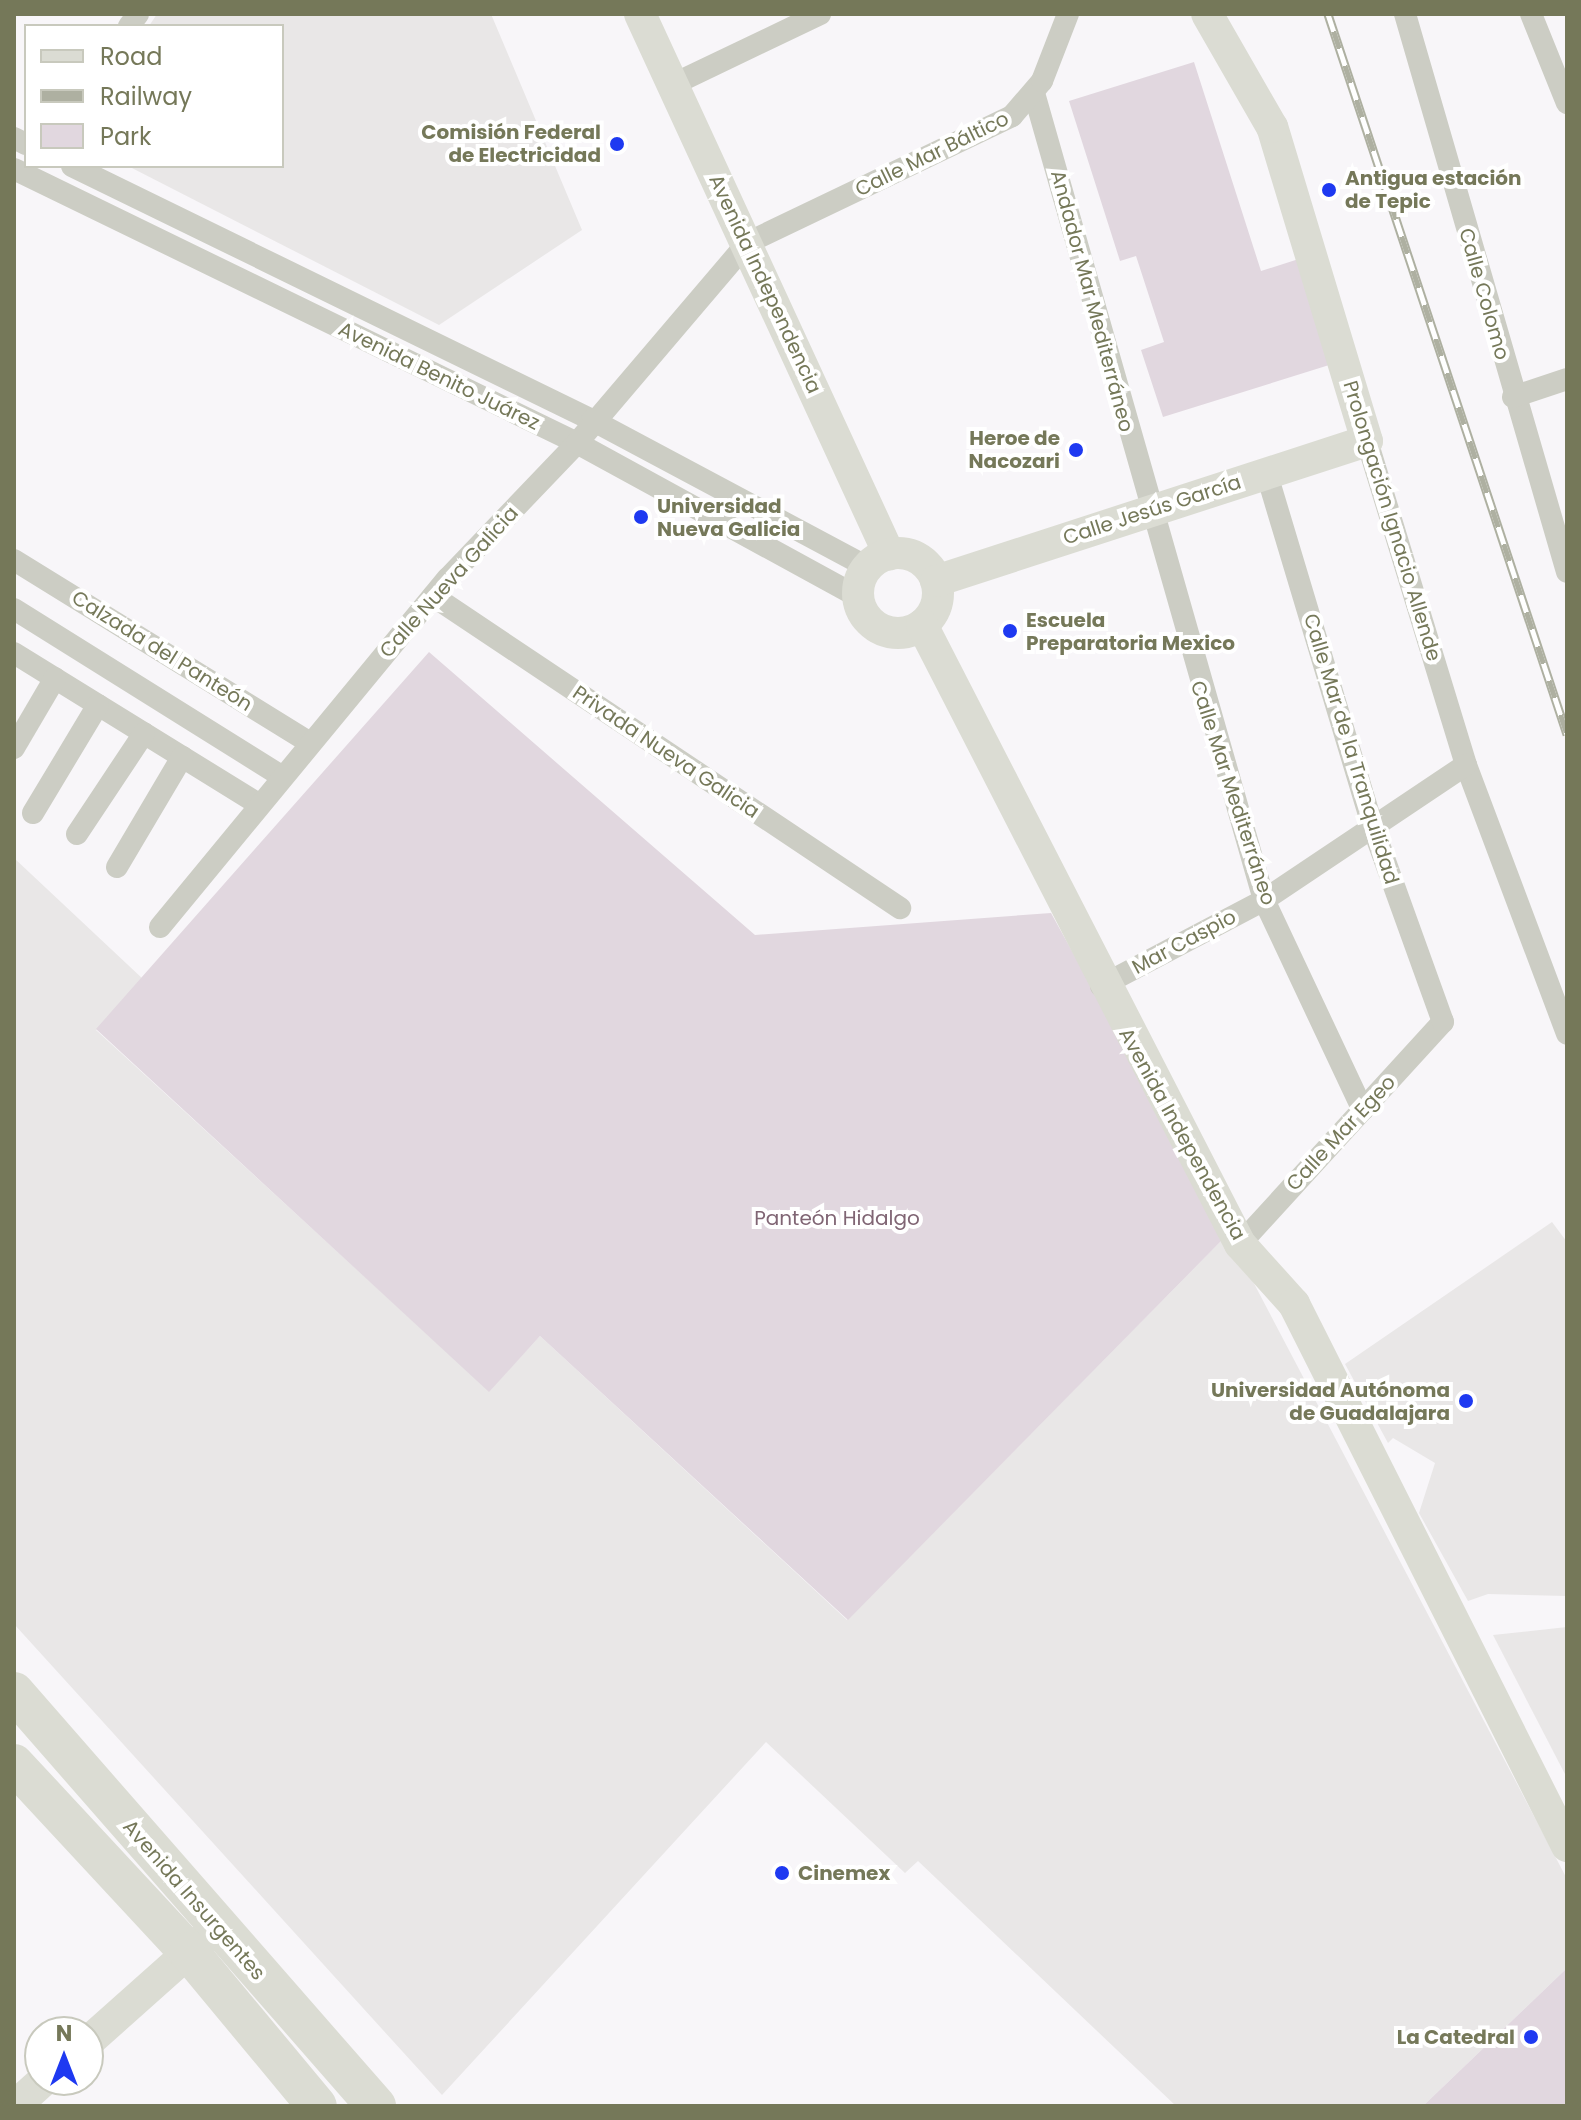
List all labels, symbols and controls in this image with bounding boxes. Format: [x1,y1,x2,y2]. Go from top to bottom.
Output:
legend [24,24,284,168]
text: Road [100,40,162,73]
text: Railway [100,80,192,113]
street label: Calle Mar Báltico [851,106,1013,202]
text: Park [100,120,151,153]
place label: Comisión Federal de Electricidad [421,120,601,167]
marker: Comisión Federal de Electricidad [608,135,626,153]
place label: Antigua estación de Tepic [1345,166,1522,213]
street label: Andador Mar Mediterráneo [1045,167,1139,435]
street label: Avenida Independencia [704,171,826,397]
marker: Antigua estación de Tepic [1320,181,1338,199]
street label: Calle Colomo [1454,225,1514,363]
street label: Avenida Benito Juárez [334,317,544,435]
street label: Prolongación Ignacio Allende [1338,378,1446,664]
place label: Heroe de Nacozari [969,426,1060,473]
marker: Heroe de Nacozari [1067,441,1085,459]
street label: Calle Jesús García [1060,470,1244,550]
place label: Universidad Nueva Galicia [657,494,800,541]
street label: Calle Nueva Galicia [375,501,523,663]
marker: Universidad Nueva Galicia [632,508,650,526]
street label: Calzada del Panteón [67,586,257,716]
place label: Escuela Preparatoria Mexico [1026,608,1235,655]
street label: Calle Mar de la Tranquilidad [1298,611,1404,887]
marker: Escuela Preparatoria Mexico [1001,622,1019,640]
street label: Calle Mar Mediterráneo [1185,678,1281,908]
street label: Privada Nueva Galicia [568,681,764,823]
street label: Mar Caspio [1128,905,1240,979]
street label: Avenida Independencia [1114,1024,1250,1244]
street label: Calle Mar Egeo [1281,1070,1401,1196]
park label: Panteón Hidalgo [754,1206,920,1230]
place label: Universidad Autónoma de Guadalajara [1211,1378,1450,1425]
marker: Universidad Autónoma de Guadalajara [1457,1392,1475,1410]
street label: Avenida Insurgentes [118,1815,270,1985]
place label: Cinemex [798,1861,890,1885]
marker: Cinemex [773,1864,791,1882]
north arrow [24,2016,104,2096]
text: N [56,2018,72,2049]
place label: La Catedral [1397,2025,1515,2049]
marker: La Catedral [1522,2028,1540,2046]

